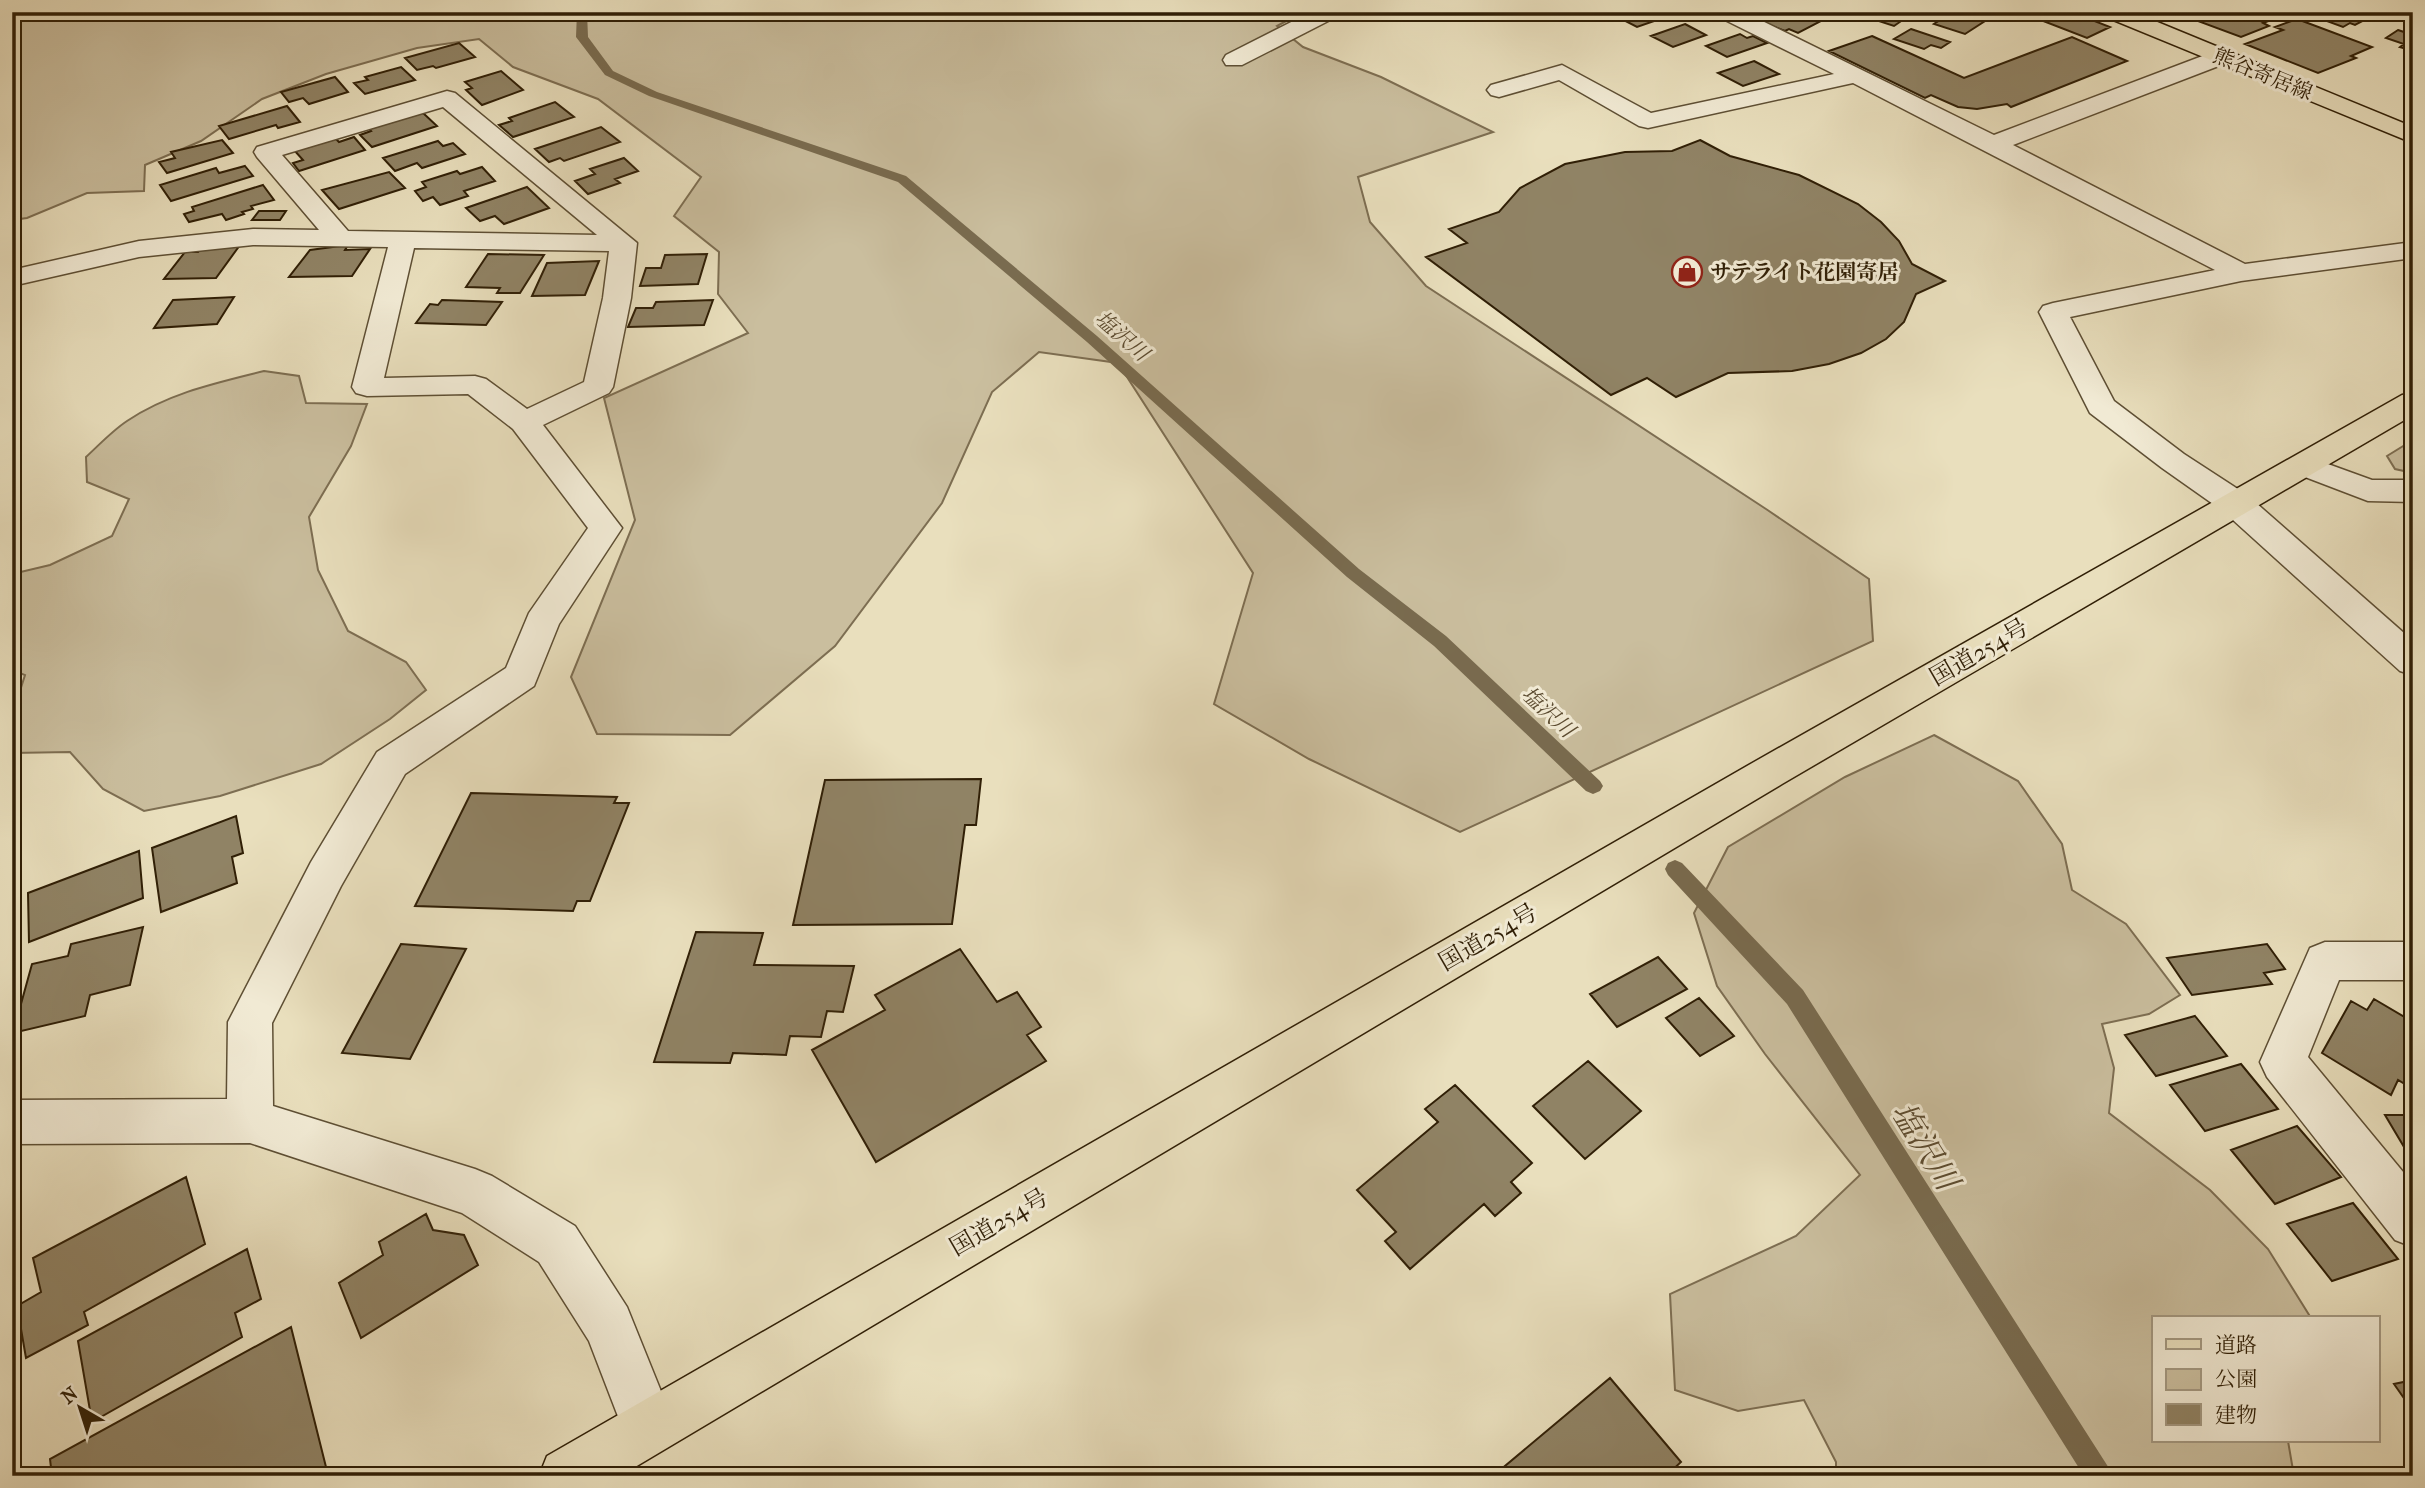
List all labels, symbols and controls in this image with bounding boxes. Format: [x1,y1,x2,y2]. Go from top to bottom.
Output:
street label: 熊谷寄居線 [2210,43,2316,105]
shop icon: サテライト花園寄居 [1670,255,1704,289]
place label: サテライト花園寄居 [1710,260,1898,284]
water label: 塩沢川 [1090,306,1155,367]
street label: 国道254号 [1925,613,2033,691]
water label: 塩沢川 [1517,682,1581,744]
street label: 国道254号 [1434,898,1542,976]
water label: 塩沢川 [1883,1096,1967,1199]
street label: 国道254号 [945,1183,1053,1261]
legend [2152,1316,2380,1442]
text: 道路 [2215,1333,2257,1357]
text: 公園 [2215,1367,2257,1391]
north arrow [46,1372,116,1442]
text: N [57,1382,83,1409]
text: 建物 [2215,1403,2257,1427]

